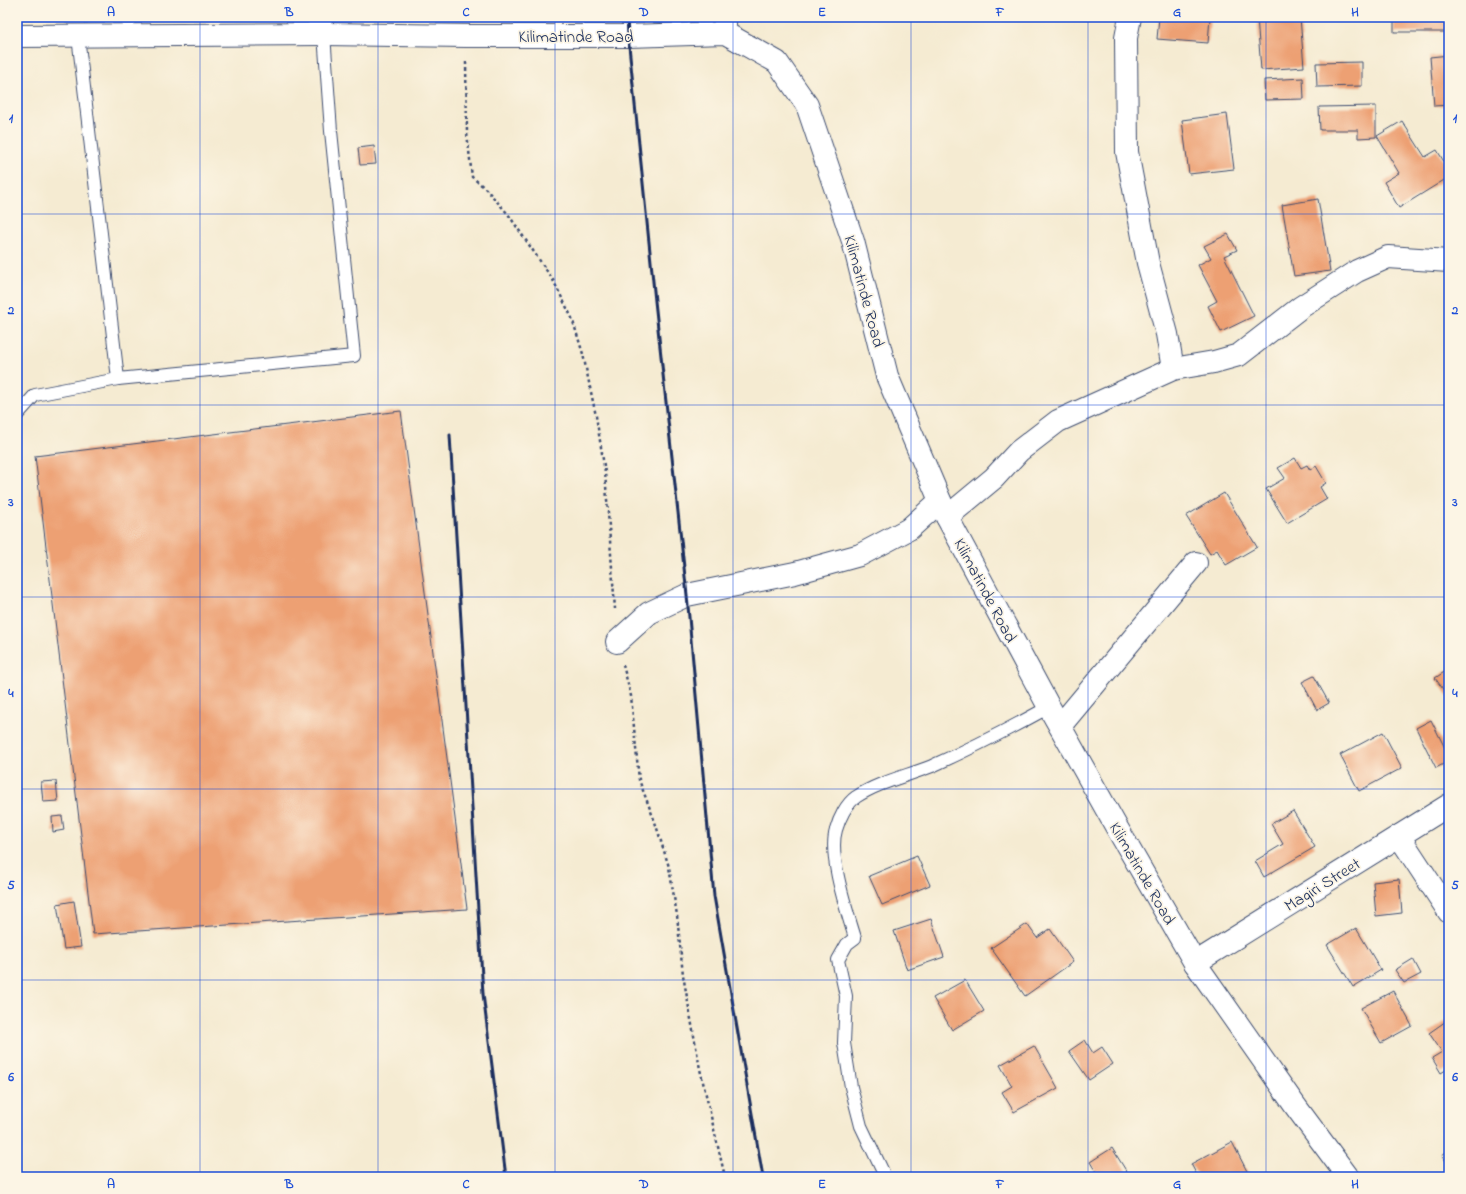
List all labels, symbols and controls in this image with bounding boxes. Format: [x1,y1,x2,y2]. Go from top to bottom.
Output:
text: A [107,3,115,22]
text: B [284,3,294,22]
text: C [462,3,470,22]
text: D [638,3,649,22]
text: E [818,3,826,22]
text: F [995,3,1005,22]
text: G [1173,3,1181,22]
text: H [1351,3,1359,22]
street label: Kilimatinde Road [518,25,634,50]
text: 1 [9,109,14,128]
text: 1 [1453,109,1458,128]
street label: Kilimatinde Road [837,233,891,351]
text: 2 [7,301,15,320]
text: 2 [1451,301,1459,320]
text: 3 [7,493,14,512]
text: 3 [1451,493,1458,512]
street label: Kilimatinde Road [947,534,1023,648]
text: 4 [7,684,14,703]
text: 4 [1451,684,1458,703]
street label: Kilimatinde Road [1102,818,1182,930]
street label: Magiri Street [1280,852,1367,920]
text: 5 [7,876,15,895]
text: 5 [1451,876,1459,895]
text: 6 [7,1068,14,1087]
text: 6 [1451,1068,1458,1087]
text: A [107,1175,115,1194]
text: B [284,1175,294,1194]
text: C [462,1175,470,1194]
text: D [638,1175,649,1194]
text: E [818,1175,826,1194]
text: F [995,1175,1005,1194]
text: G [1173,1175,1181,1194]
text: H [1351,1175,1359,1194]

